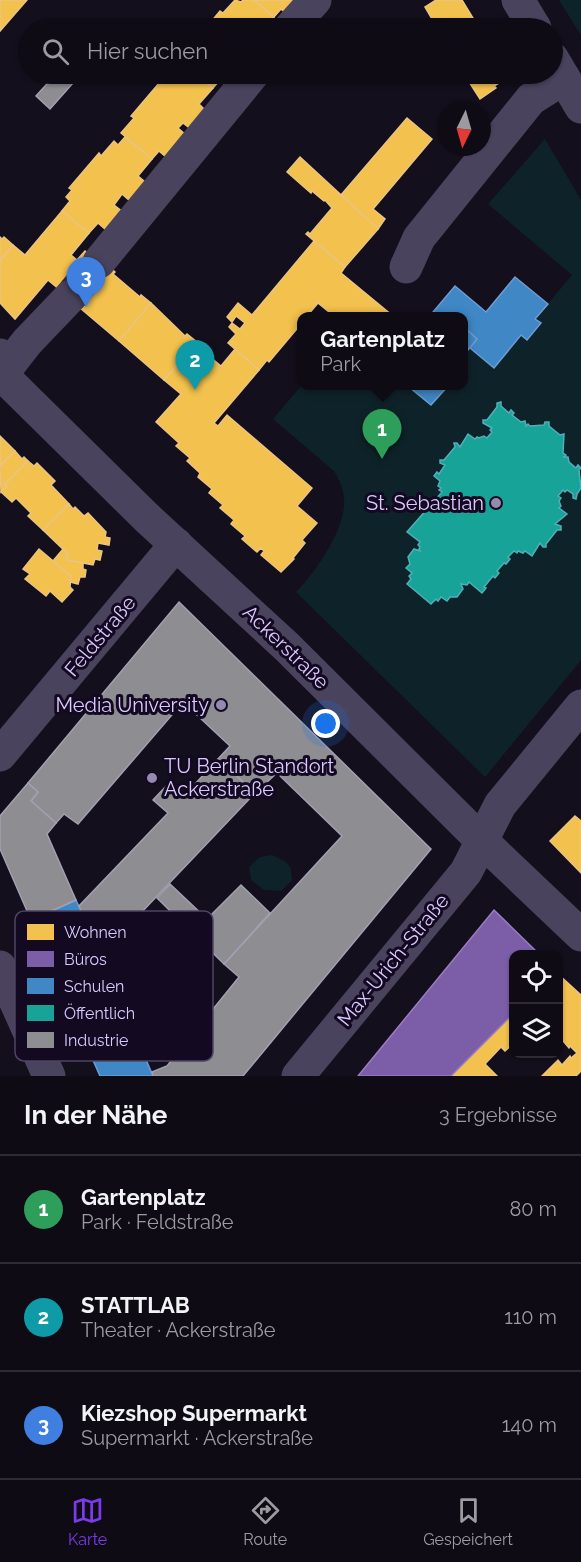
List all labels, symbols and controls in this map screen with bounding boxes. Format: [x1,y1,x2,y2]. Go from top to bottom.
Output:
search box [18,18,563,84]
icon: search [39,35,72,68]
text: Hier suchen [87,38,208,64]
north arrow [437,102,491,156]
pin: 3 [66,258,106,307]
popup [297,312,468,390]
text: Gartenplatz [320,326,445,352]
pin: 2 [176,340,214,390]
text: Park [320,352,361,376]
pin: 1 [362,410,401,459]
place label: St. Sebastian [366,491,484,515]
marker: St. Sebastian [489,496,503,510]
street label: Feldstraße [59,591,141,681]
street label: Ackerstraße [238,600,334,694]
place label: Media University [55,693,209,717]
marker: Media University [214,698,228,712]
your location [311,709,340,738]
place label: TU Berlin Standort Ackerstraße [164,754,335,801]
marker: TU Berlin Standort Ackerstraße [145,771,159,785]
street label: Max-Urich-Straße [332,889,454,1031]
legend [15,911,213,1061]
text: Wohnen [64,923,127,942]
text: Büros [64,950,107,969]
map controls [509,950,563,1058]
button: locate [509,950,563,1004]
text: Schulen [64,977,124,996]
text: Öffentlich [64,1003,135,1023]
button: layers [509,1004,563,1058]
text: Industrie [64,1031,128,1050]
text: In der Nähe [24,1100,167,1130]
text: 3 Ergebnisse [439,1103,557,1127]
text: Gartenplatz [81,1184,206,1210]
text: 1 [39,1197,48,1221]
text: 80 m [509,1197,557,1221]
text: Park · Feldstraße [81,1210,234,1234]
text: STATTLAB [81,1292,190,1318]
text: 2 [38,1305,49,1329]
text: 110 m [504,1305,557,1329]
text: Theater · Ackerstraße [81,1318,276,1342]
text: Kiezshop Supermarkt [81,1400,307,1426]
text: 3 [38,1413,49,1437]
text: 140 m [502,1413,557,1437]
text: Supermarkt · Ackerstraße [81,1426,313,1450]
tab: Karte [68,1494,107,1549]
tab: Route [243,1494,287,1549]
tab: Gespeichert [423,1494,513,1549]

